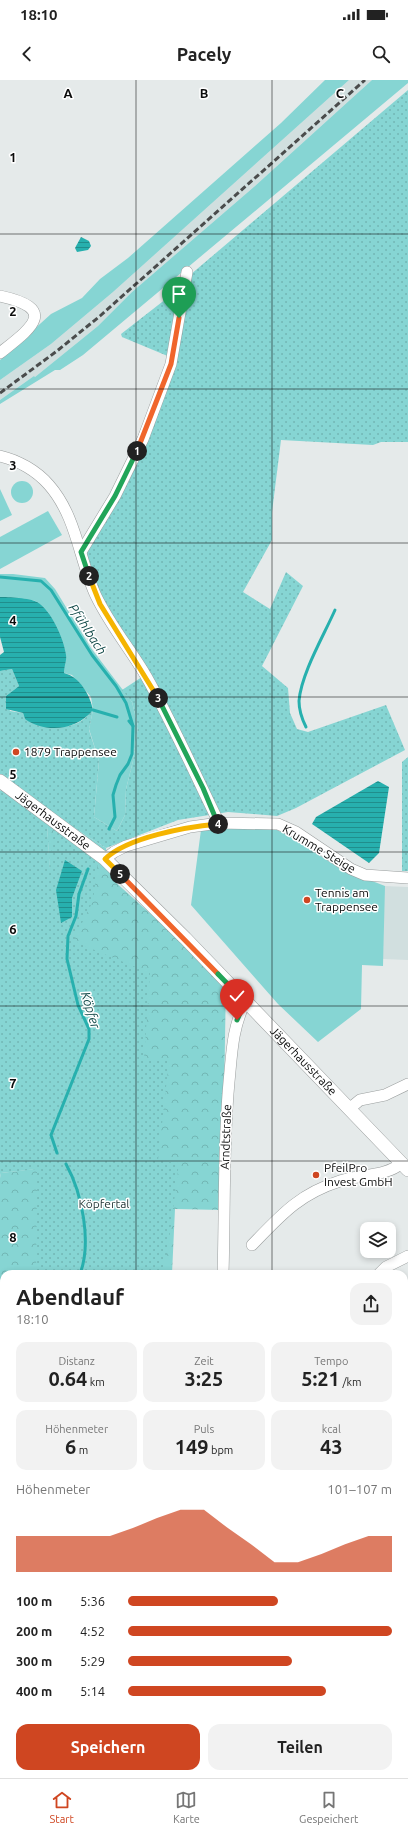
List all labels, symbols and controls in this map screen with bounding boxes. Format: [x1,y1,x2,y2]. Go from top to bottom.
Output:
text: 18:10 [20,6,58,23]
icon: back [16,43,38,65]
icon: search [370,43,392,65]
text: Pacely [177,44,231,64]
text: A [63,86,73,100]
text: B [200,86,209,100]
text: C [336,86,345,100]
text: 1 [9,150,17,164]
pin [162,277,196,318]
icon: arrive [168,283,190,305]
text: 2 [9,304,17,318]
pin: 1 [127,441,147,461]
text: 1 [134,445,140,457]
text: 3 [9,458,17,472]
pin: 2 [79,566,99,586]
text: 2 [86,570,92,582]
water label: Pfühlbach [66,601,110,658]
text: 4 [9,613,17,627]
pin: 3 [148,688,168,708]
text: 3 [155,692,161,704]
place label: 1879 Trappensee [24,745,117,758]
marker: 1879 Trappensee [11,747,21,757]
text: 5 [9,767,17,781]
street label: Jägerhausstraße [13,788,93,852]
pin: 4 [208,814,228,834]
text: 4 [215,818,221,830]
street label: Krumme Steige [280,822,358,875]
pin: 5 [110,864,130,884]
text: 5 [117,868,123,880]
place label: Tennis am Trappensee [315,886,378,913]
marker: Tennis am Trappensee [302,895,312,905]
text: 6 [9,922,17,936]
pin [220,979,254,1020]
icon: check [226,985,248,1007]
water label: Köpfer [78,990,104,1031]
street label: Jägerhausstraße [268,1024,340,1098]
text: 7 [9,1076,17,1090]
street label: Arndtstraße [218,1104,233,1170]
place label: PfeilPro Invest GmbH [324,1161,393,1188]
marker: PfeilPro Invest GmbH [311,1170,321,1180]
park label: Köpfertal [79,1197,129,1210]
map controls [360,1222,396,1258]
button: layers [360,1222,396,1258]
text: 8 [9,1230,17,1244]
button: share [350,1283,392,1325]
text: Abendlauf [16,1284,124,1309]
text: 18:10 [16,1312,49,1326]
text: Distanz [58,1355,95,1367]
text: Zeit [194,1355,214,1367]
text: Tempo [314,1355,348,1367]
text: 0.64 [48,1367,87,1390]
text: 3:25 [185,1367,223,1390]
text: 5:21 [301,1367,340,1390]
text: km [87,1376,105,1388]
text: /km [340,1376,362,1388]
text: Höhenmeter [45,1423,108,1435]
text: Puls [194,1423,214,1435]
text: kcal [322,1423,341,1435]
text: 6 [65,1435,76,1458]
text: 149 [175,1435,208,1458]
text: 43 [320,1435,343,1458]
text: m [76,1444,88,1456]
text: bpm [208,1444,233,1456]
text: Höhenmeter [16,1482,90,1496]
text: 101–107 m [327,1482,392,1496]
text: 100 m [16,1594,52,1608]
text: 5:36 [80,1594,105,1608]
text: 200 m [16,1624,52,1638]
text: 4:52 [80,1624,105,1638]
text: 300 m [16,1654,52,1668]
text: 5:29 [80,1654,105,1668]
text: 400 m [16,1684,52,1698]
text: 5:14 [80,1684,105,1698]
button: Speichern [16,1724,200,1770]
button: Teilen [208,1724,392,1770]
tab: Start [50,1789,74,1825]
tab: Karte [173,1789,200,1825]
tab: Gespeichert [299,1789,358,1825]

